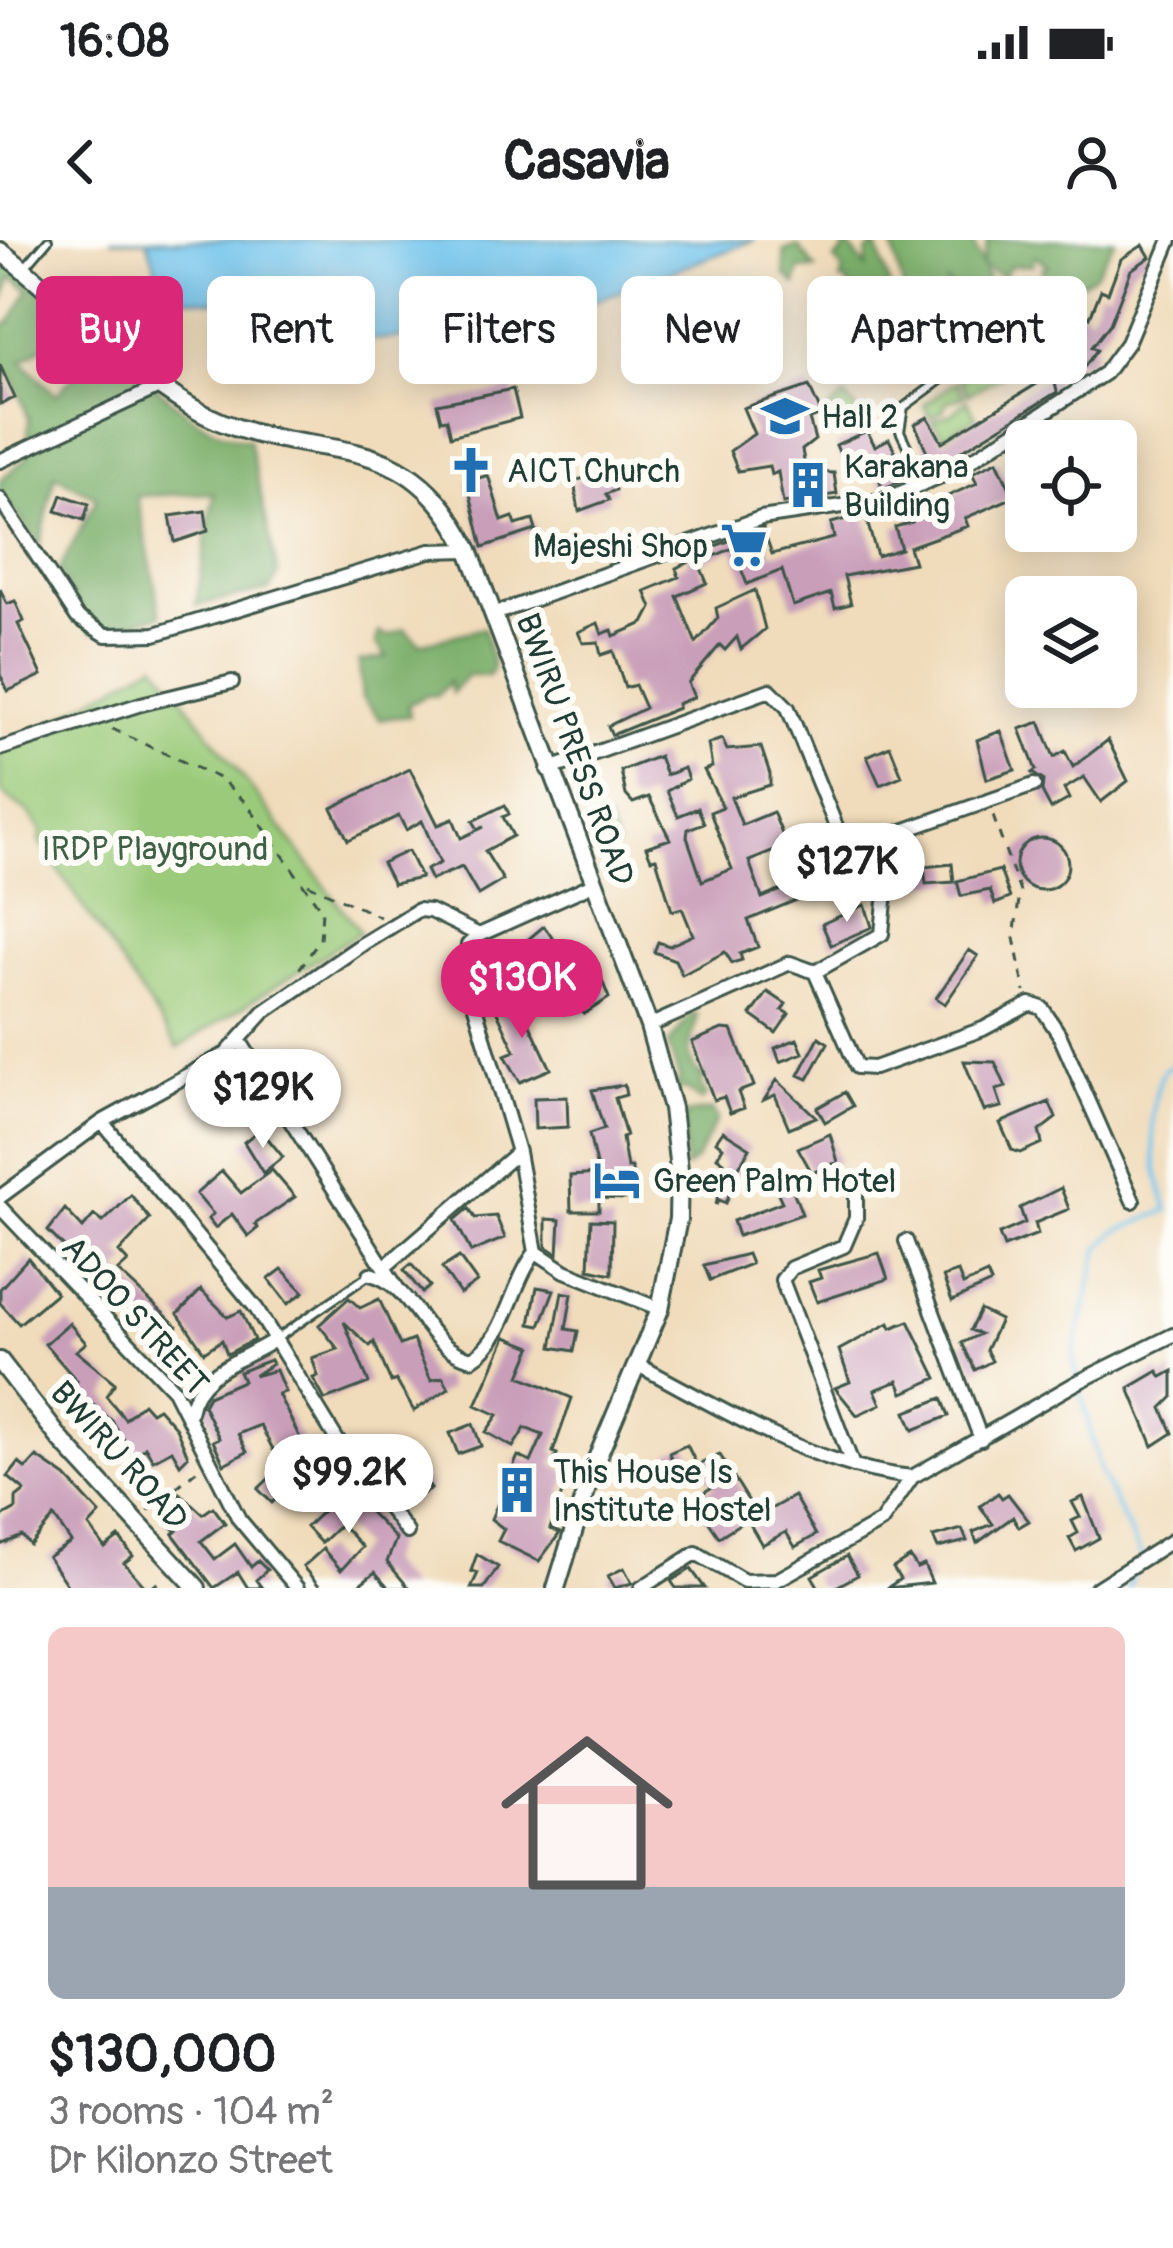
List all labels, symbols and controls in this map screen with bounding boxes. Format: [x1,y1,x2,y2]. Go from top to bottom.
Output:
text: 16:08 [60,14,169,70]
text: Casavia [503,128,670,196]
icon: back [48,129,114,195]
icon: person [1059,129,1125,195]
chip: Buy [36,276,183,384]
chip: Rent [207,276,375,384]
chip: Filters [399,276,597,384]
chip: New [621,276,783,384]
chip: Apartment [807,276,1087,384]
school or university icon: Hall 2 [760,391,810,441]
place label: Hall 2 [821,397,899,438]
map controls [1005,420,1137,708]
button: locate [1005,420,1137,552]
church icon: AICT Church [446,445,496,495]
place label: Karakana Building [844,447,969,526]
place label: AICT Church [507,451,680,492]
building icon: Karakana Building [783,460,833,510]
supermarket icon: Majeshi Shop [719,520,769,570]
place label: Majeshi Shop [533,526,708,567]
button: layers [1005,576,1137,708]
street label: BWIRU PRESS ROAD [506,608,643,891]
pin: $127K [763,823,931,925]
park label: IRDP Playground [42,829,268,870]
text: $127K [796,837,898,886]
pin: $130K [438,939,606,1041]
text: $130K [468,953,576,1002]
pin: $129K [179,1049,347,1151]
text: $129K [212,1063,314,1112]
hotel icon: Green Palm Hotel [592,1155,642,1205]
place label: Green Palm Hotel [653,1161,896,1202]
street label: ADOO STREET [53,1228,217,1404]
street label: BWIRU ROAD [41,1373,197,1539]
pin: $99.2K [251,1434,447,1536]
text: $99.2K [291,1448,407,1497]
place label: This House Is Institute Hostel [553,1452,772,1531]
building icon: This House Is Institute Hostel [492,1465,542,1515]
icon: home [479,1705,695,1921]
text: $130,000 [48,2023,276,2087]
text: 3 rooms · 104 m² [48,2087,334,2136]
text: Dr Kilonzo Street [48,2136,333,2185]

